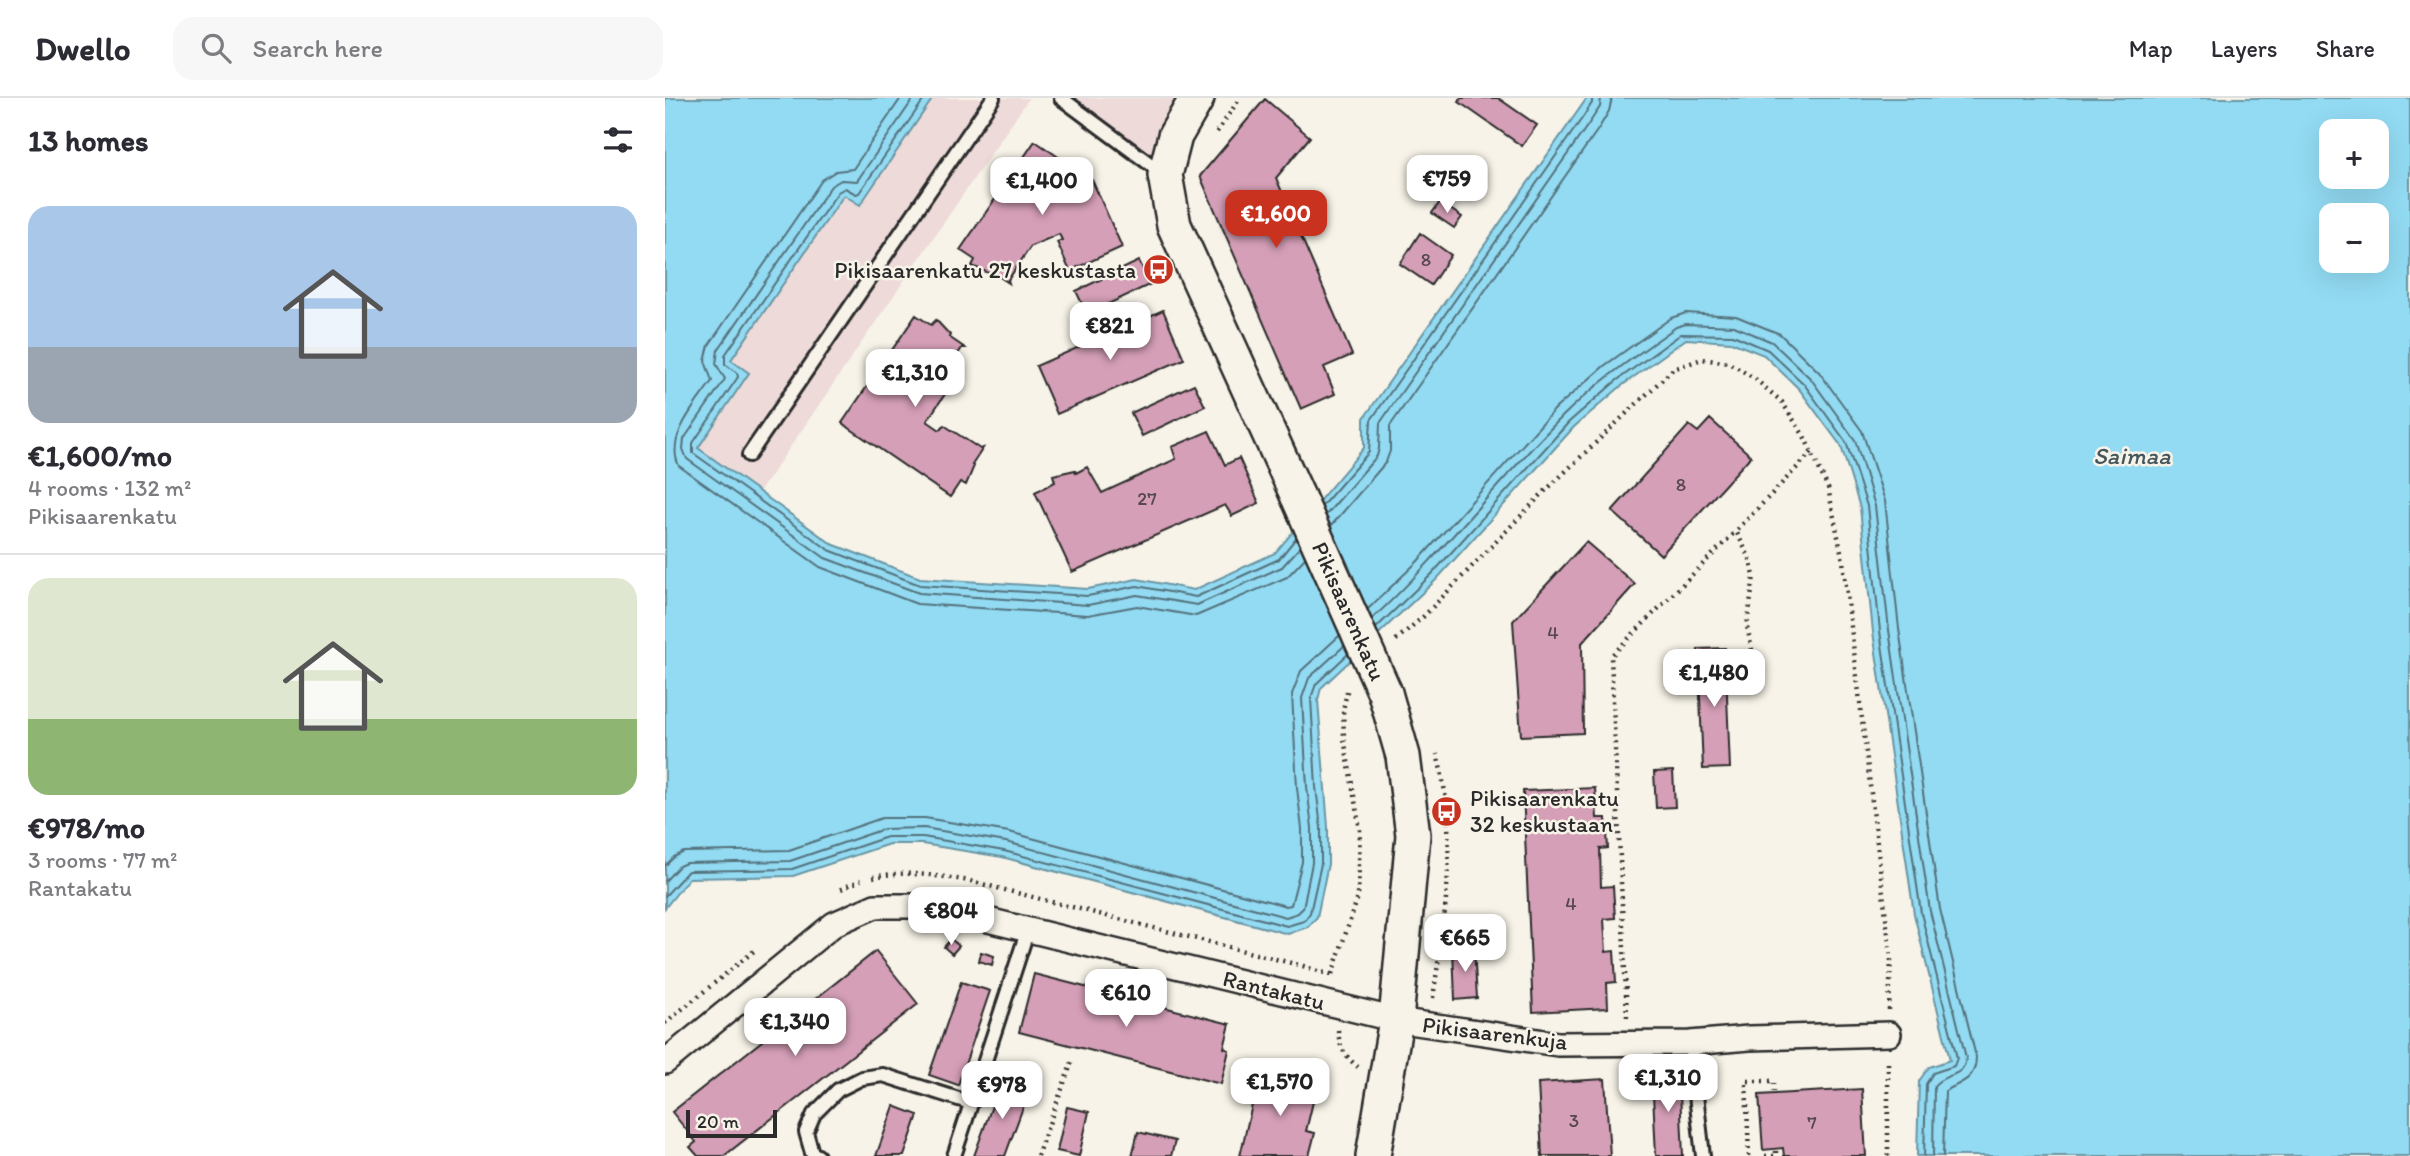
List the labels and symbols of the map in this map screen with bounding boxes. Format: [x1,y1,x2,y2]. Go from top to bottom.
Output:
pin: €759 [1406,156,1488,215]
pin: €1,400 [985,158,1099,217]
pin: €1,600 [1219,190,1333,250]
house number: 8 [1421,248,1431,271]
bus stop icon: Pikisaarenkatu 27 keskustasta [1142,253,1176,287]
place label: Pikisaarenkatu 27 keskustasta [834,256,1136,284]
pin: €821 [1069,302,1151,362]
pin: €1,310 [858,350,972,409]
water label: Saimaa [2093,441,2171,470]
house number: 8 [1676,473,1686,496]
house number: 27 [1137,487,1157,510]
street label: Pikisaarenkatu [1306,537,1392,685]
house number: 4 [1547,621,1559,644]
pin: €1,480 [1657,650,1771,709]
place label: Pikisaarenkatu 32 keskustaan [1470,784,1619,838]
bus stop icon: Pikisaarenkatu 32 keskustaan [1430,794,1464,828]
pin: €804 [910,888,992,947]
house number: 4 [1565,892,1577,915]
pin: €665 [1424,914,1506,974]
street label: Rantakatu [1220,964,1328,1016]
pin: €610 [1085,970,1167,1029]
pin: €1,340 [738,998,852,1058]
street label: Pikisaarenkuja [1421,1010,1569,1056]
pin: €1,310 [1611,1054,1725,1114]
pin: €1,570 [1223,1058,1337,1118]
pin: €978 [961,1062,1043,1121]
scale bar [686,1107,777,1139]
house number: 3 [1569,1109,1579,1132]
house number: 7 [1807,1111,1817,1134]

